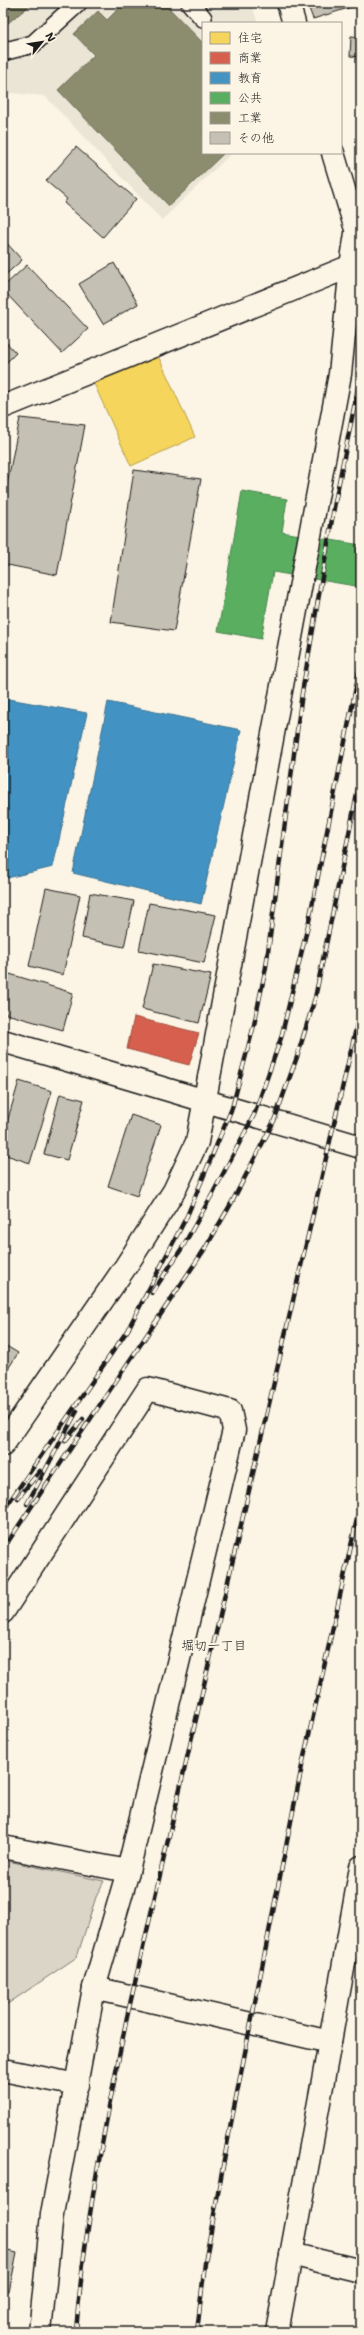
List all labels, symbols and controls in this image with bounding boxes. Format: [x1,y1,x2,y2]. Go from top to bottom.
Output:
north arrow [22,22,62,62]
legend [202,22,342,154]
text: N [42,30,59,45]
text: 住宅 [238,30,262,46]
text: 商業 [238,50,262,66]
text: 教育 [238,70,262,86]
text: 公共 [238,90,262,106]
text: 工業 [238,110,262,126]
text: その他 [238,130,274,146]
district label: 堀切一丁目 [181,1637,247,1654]

